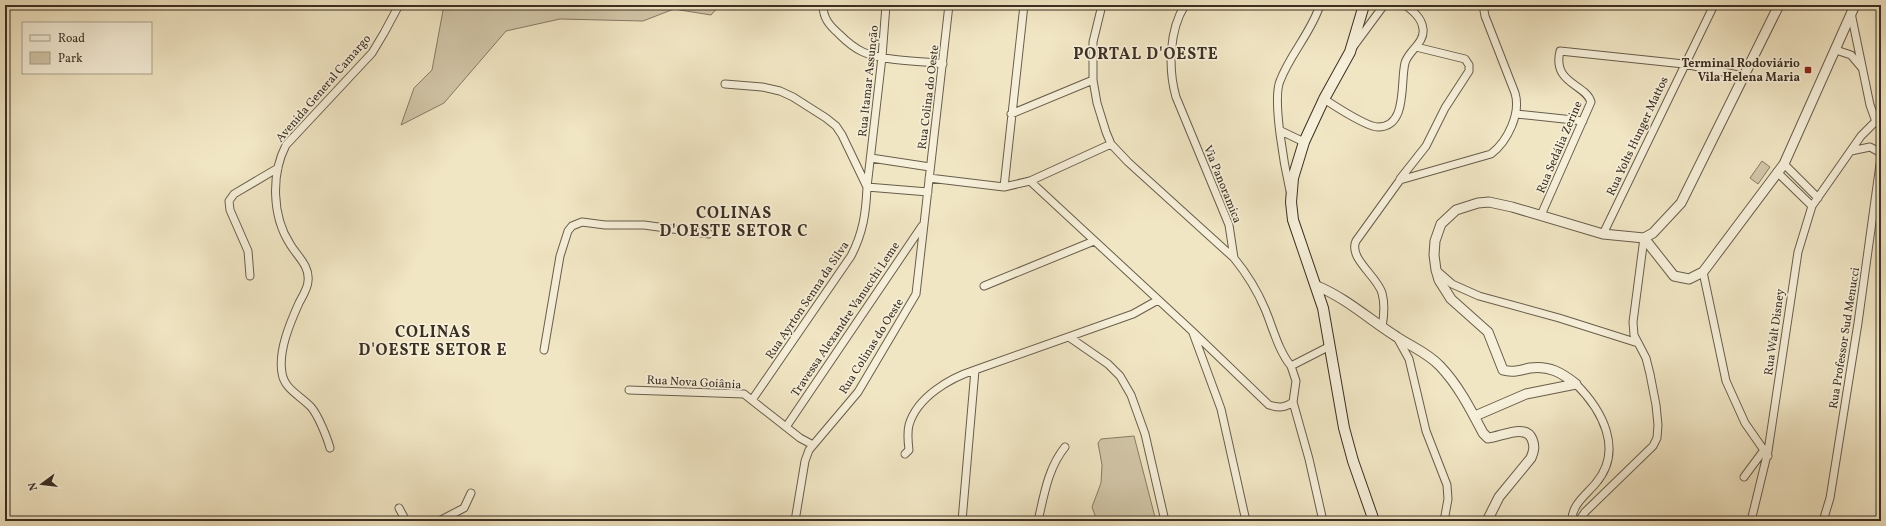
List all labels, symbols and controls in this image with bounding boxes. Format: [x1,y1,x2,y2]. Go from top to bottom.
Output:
legend [22,22,152,74]
street label: Rua Itamar Assunção [855,24,883,138]
text: Road [58,31,85,47]
street label: Avenida General Camargo [273,31,375,146]
street label: Rua Colina do Oeste [915,44,943,150]
district label: PORTAL D'OESTE [1073,44,1219,66]
text: Park [58,51,83,67]
place label: Terminal Rodoviário Vila Helena Maria [1681,56,1800,86]
marker: Terminal Rodoviário Vila Helena Maria [1803,65,1813,75]
street label: Rua Yolts Hunger Mattos [1603,74,1673,199]
street label: Rua Sedália Zerine [1533,99,1587,196]
street label: Via Panoramica [1199,143,1245,226]
district label: COLINAS D'OESTE SETOR C [659,203,809,243]
street label: Rua Ayrton Senna da Silva [762,238,853,363]
street label: Travessa Alexandre Vanucchi Leme [788,239,904,400]
street label: Rua Professor Sud Menucci [1826,266,1864,410]
street label: Rua Walt Disney [1761,287,1789,376]
street label: Rua Colinas do Oeste [836,295,908,398]
district label: COLINAS D'OESTE SETOR E [359,322,507,362]
street label: Rua Nova Goiânia [646,373,742,393]
north arrow [22,464,62,504]
text: N [26,480,42,492]

